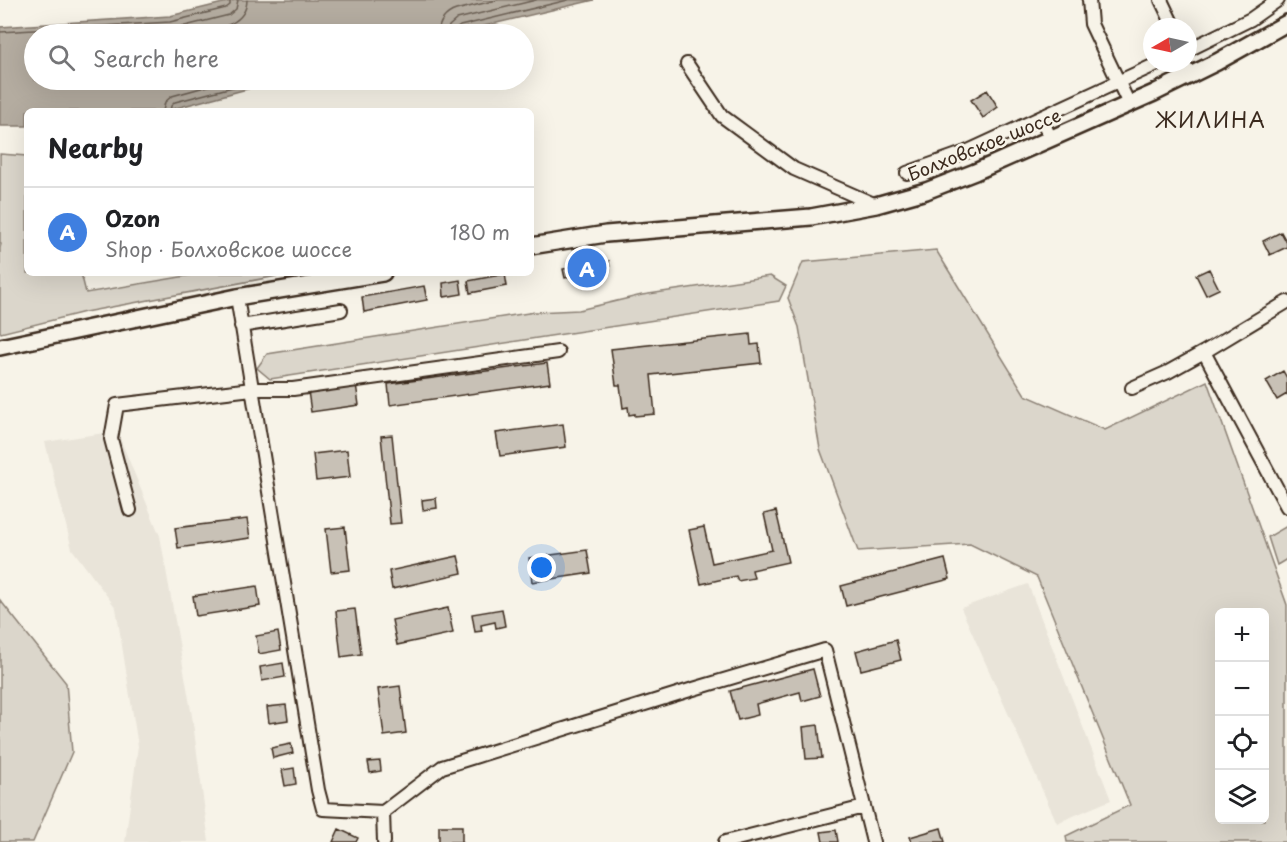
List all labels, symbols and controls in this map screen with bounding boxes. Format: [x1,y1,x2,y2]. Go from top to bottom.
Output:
north arrow [1143,18,1197,72]
search box [24,24,534,90]
icon: search [45,41,78,74]
text: Search here [93,41,219,74]
street label: Болховское шоссе [903,101,1065,187]
district label: ЖИЛИНА [1155,103,1266,135]
text: Nearby [48,128,143,167]
text: Ozon [105,201,160,234]
text: A [60,217,75,247]
text: 180 m [450,217,510,247]
text: Shop · Болховское шоссе [105,234,352,264]
pin: A [568,246,606,290]
your location [527,553,556,582]
map controls [1215,608,1269,824]
button: + [1215,608,1269,662]
button: − [1215,662,1269,716]
button: locate [1215,716,1269,770]
button: layers [1215,770,1269,824]

